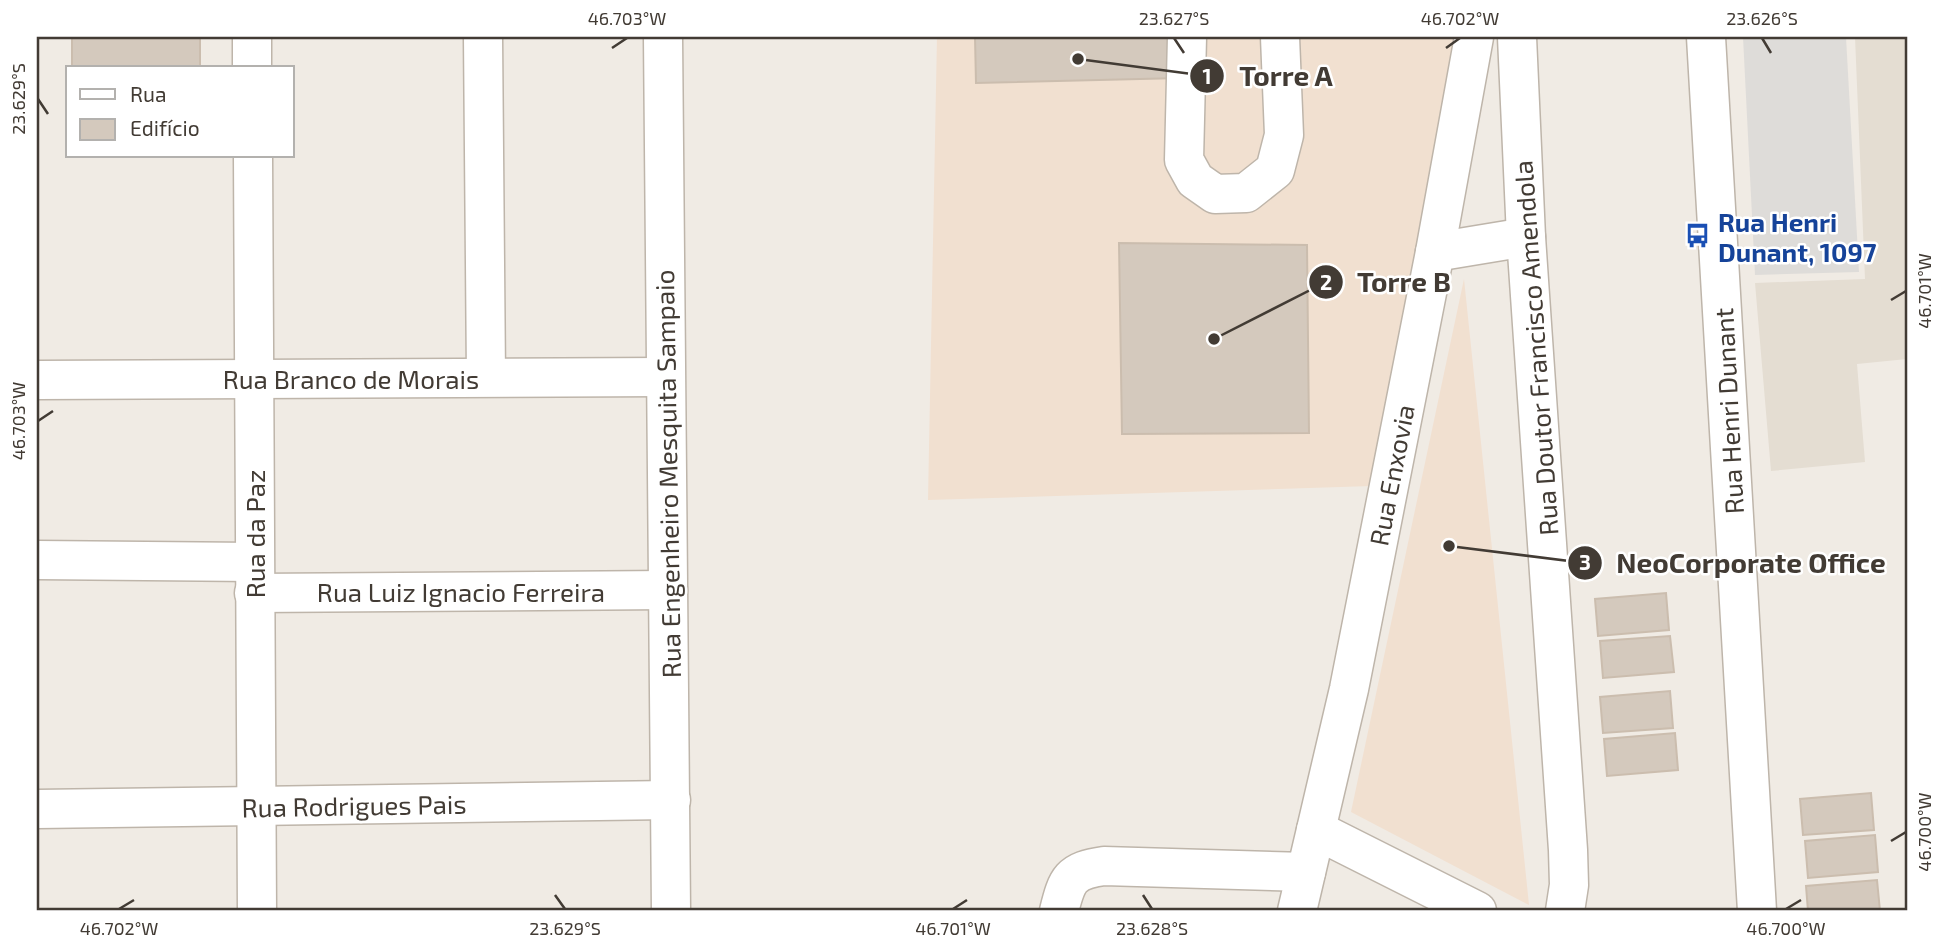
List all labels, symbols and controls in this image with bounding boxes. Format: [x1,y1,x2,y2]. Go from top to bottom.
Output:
text: 46.703°W [588,7,666,29]
text: 23.627°S [1139,7,1209,29]
text: 46.702°W [1421,7,1499,29]
text: 23.626°S [1726,7,1798,29]
callout: Torre A [1189,52,1347,101]
text: Torre A [1239,58,1334,92]
text: 23.629°S [7,63,29,135]
text: 1 [1202,63,1212,88]
legend [66,66,294,158]
text: Rua [130,81,166,106]
text: Edifício [130,115,200,140]
street label: Rua Doutor Francisco Amendola [1506,159,1564,537]
place label: Rua Henri Dunant, 1097 [1718,206,1877,267]
bus stop icon: Rua Henri Dunant, 1097 [1684,222,1712,250]
text: 46.701°W [1913,253,1935,329]
callout: Torre B [1308,258,1465,307]
text: Torre B [1357,264,1451,298]
text: 2 [1320,269,1332,294]
street label: Rua Engenheiro Mesquita Sampaio [648,270,686,678]
street label: Rua Henri Dunant [1707,307,1749,515]
street label: Rua Branco de Morais [223,363,479,394]
text: 46.703°W [7,382,29,460]
street label: Rua Enxovia [1362,402,1420,548]
street label: Rua da Paz [239,470,270,598]
callout: NeoCorporate Office [1567,539,1900,588]
text: NeoCorporate Office [1616,545,1886,579]
text: 3 [1579,549,1591,574]
street label: Rua Luiz Ignacio Ferreira [317,576,605,607]
street label: Rua Rodrigues Pais [241,788,467,822]
text: 46.700°W [1913,792,1935,872]
text: 46.702°W [80,917,158,939]
text: 23.629°S [529,917,601,939]
text: 46.701°W [915,917,991,939]
text: 23.628°S [1116,917,1188,939]
text: 46.700°W [1746,917,1826,939]

